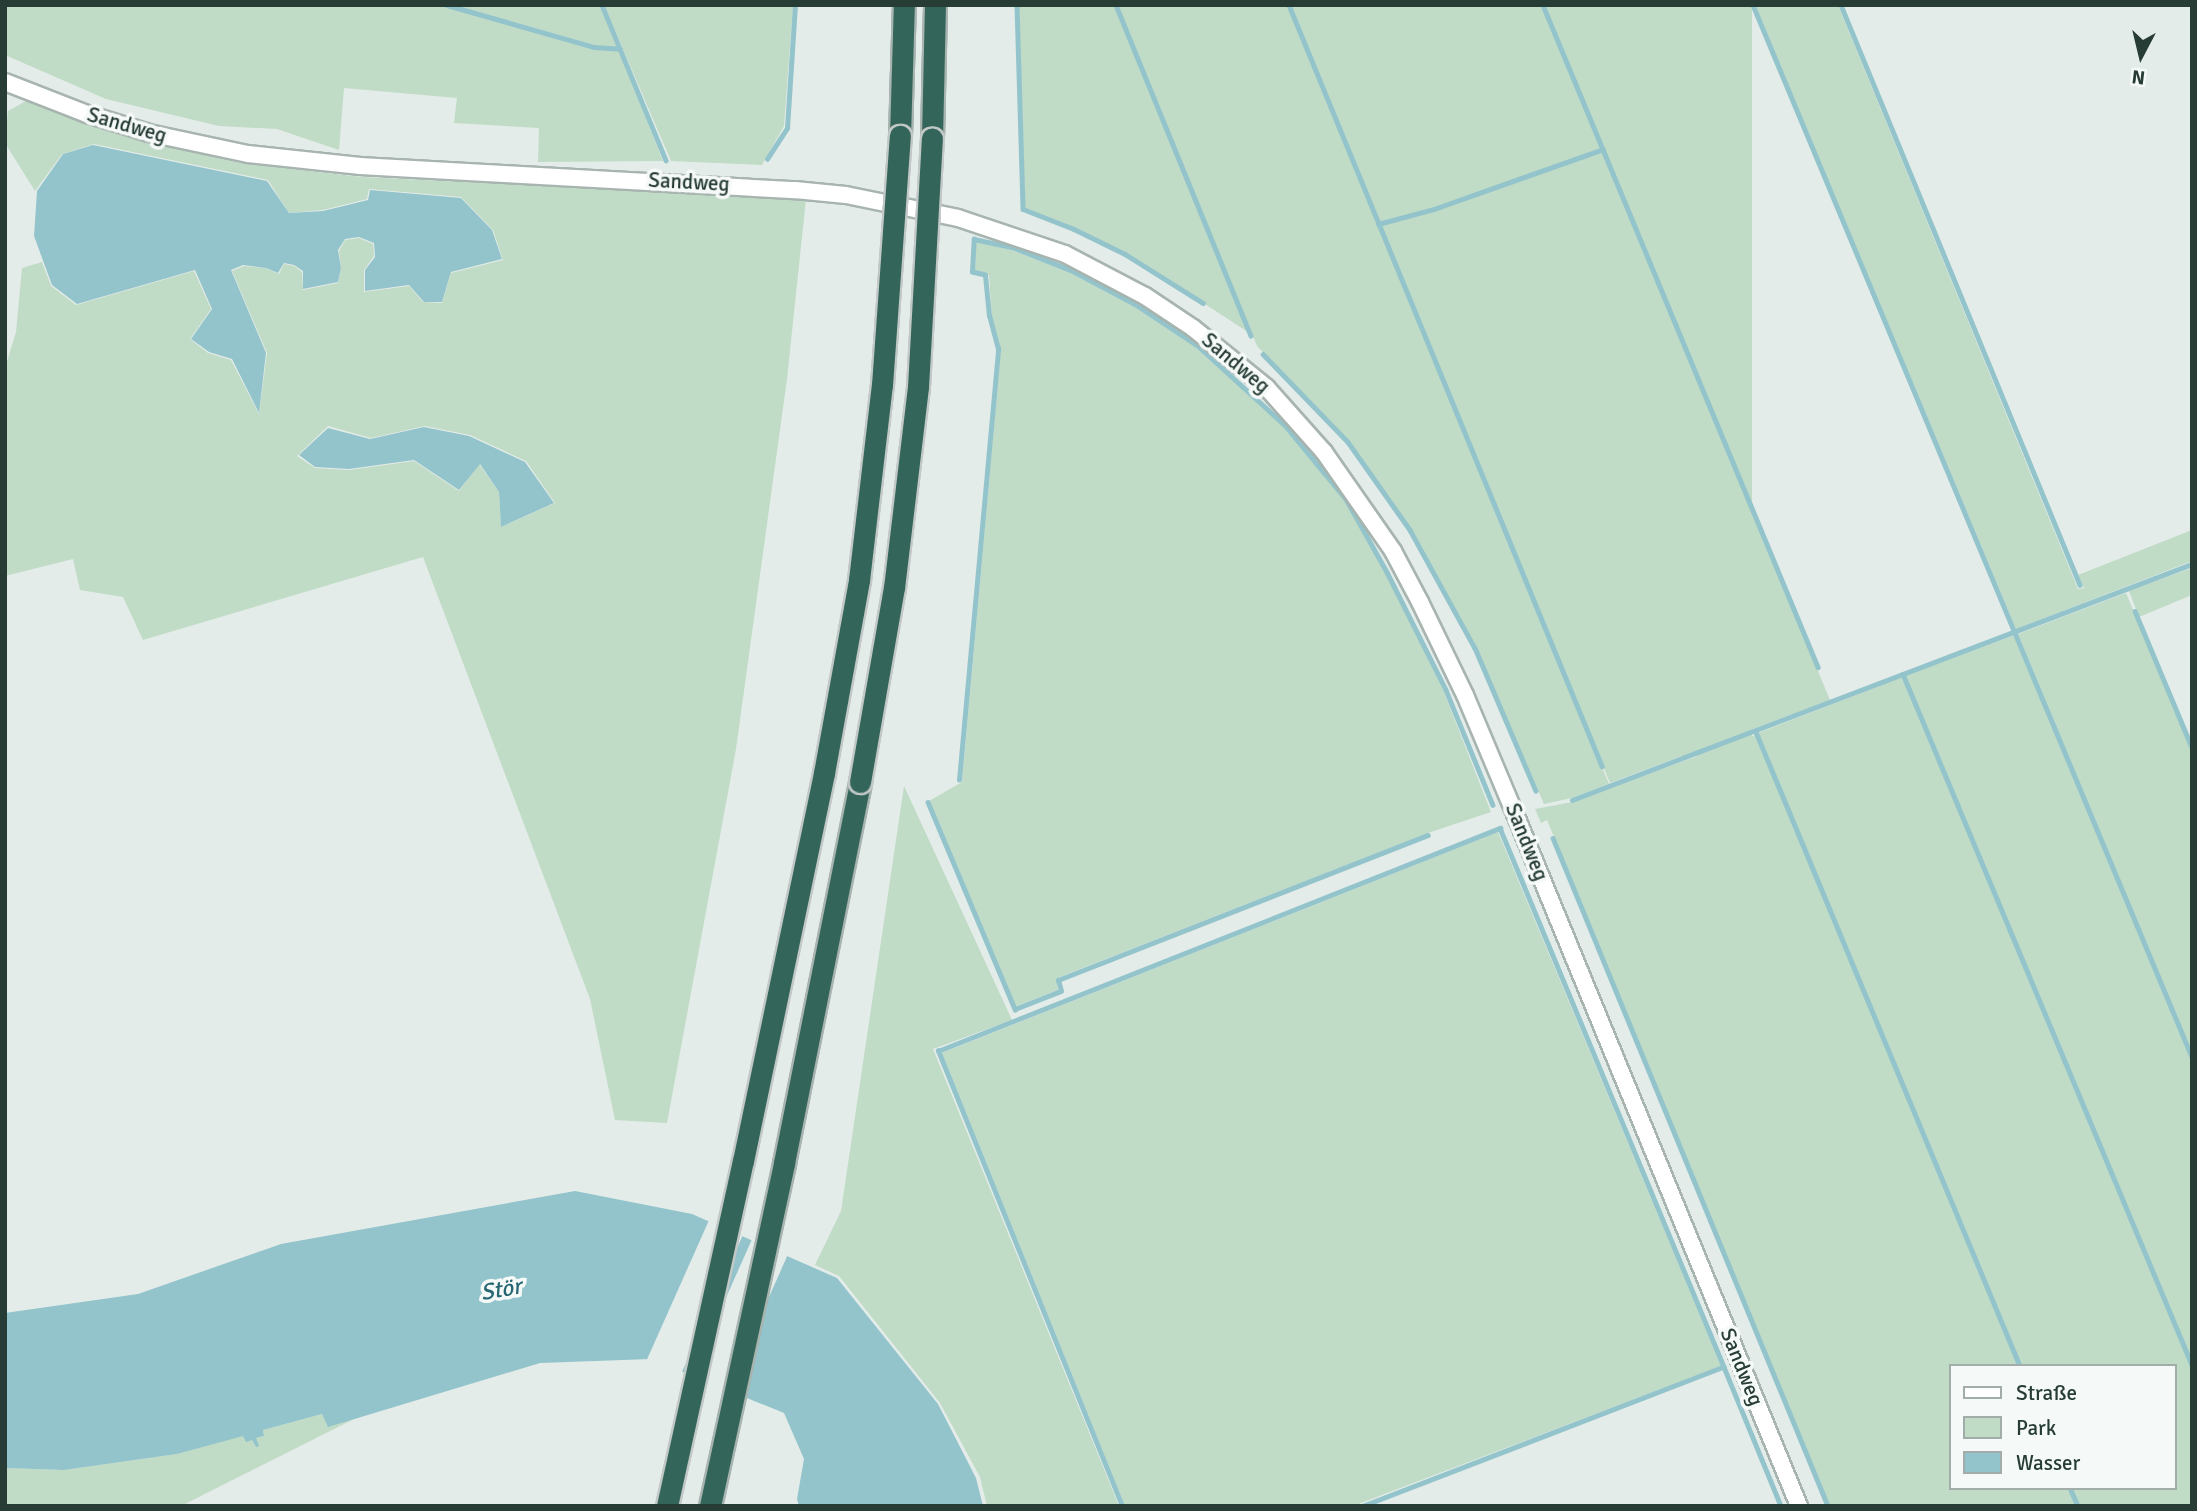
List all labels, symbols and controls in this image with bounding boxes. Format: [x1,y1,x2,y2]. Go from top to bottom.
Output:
north arrow [2106,21,2176,91]
text: N [2130,64,2146,90]
street label: Sandweg [84,102,170,148]
street label: Sandweg [648,167,730,197]
street label: Sandweg [1197,327,1275,399]
street label: Sandweg [1500,800,1554,884]
water label: Stör [478,1273,524,1307]
street label: Sandweg [1715,1325,1769,1409]
legend [1948,1364,2176,1490]
text: Straße [2016,1380,2077,1406]
text: Park [2016,1415,2056,1441]
text: Wasser [2016,1450,2080,1476]

